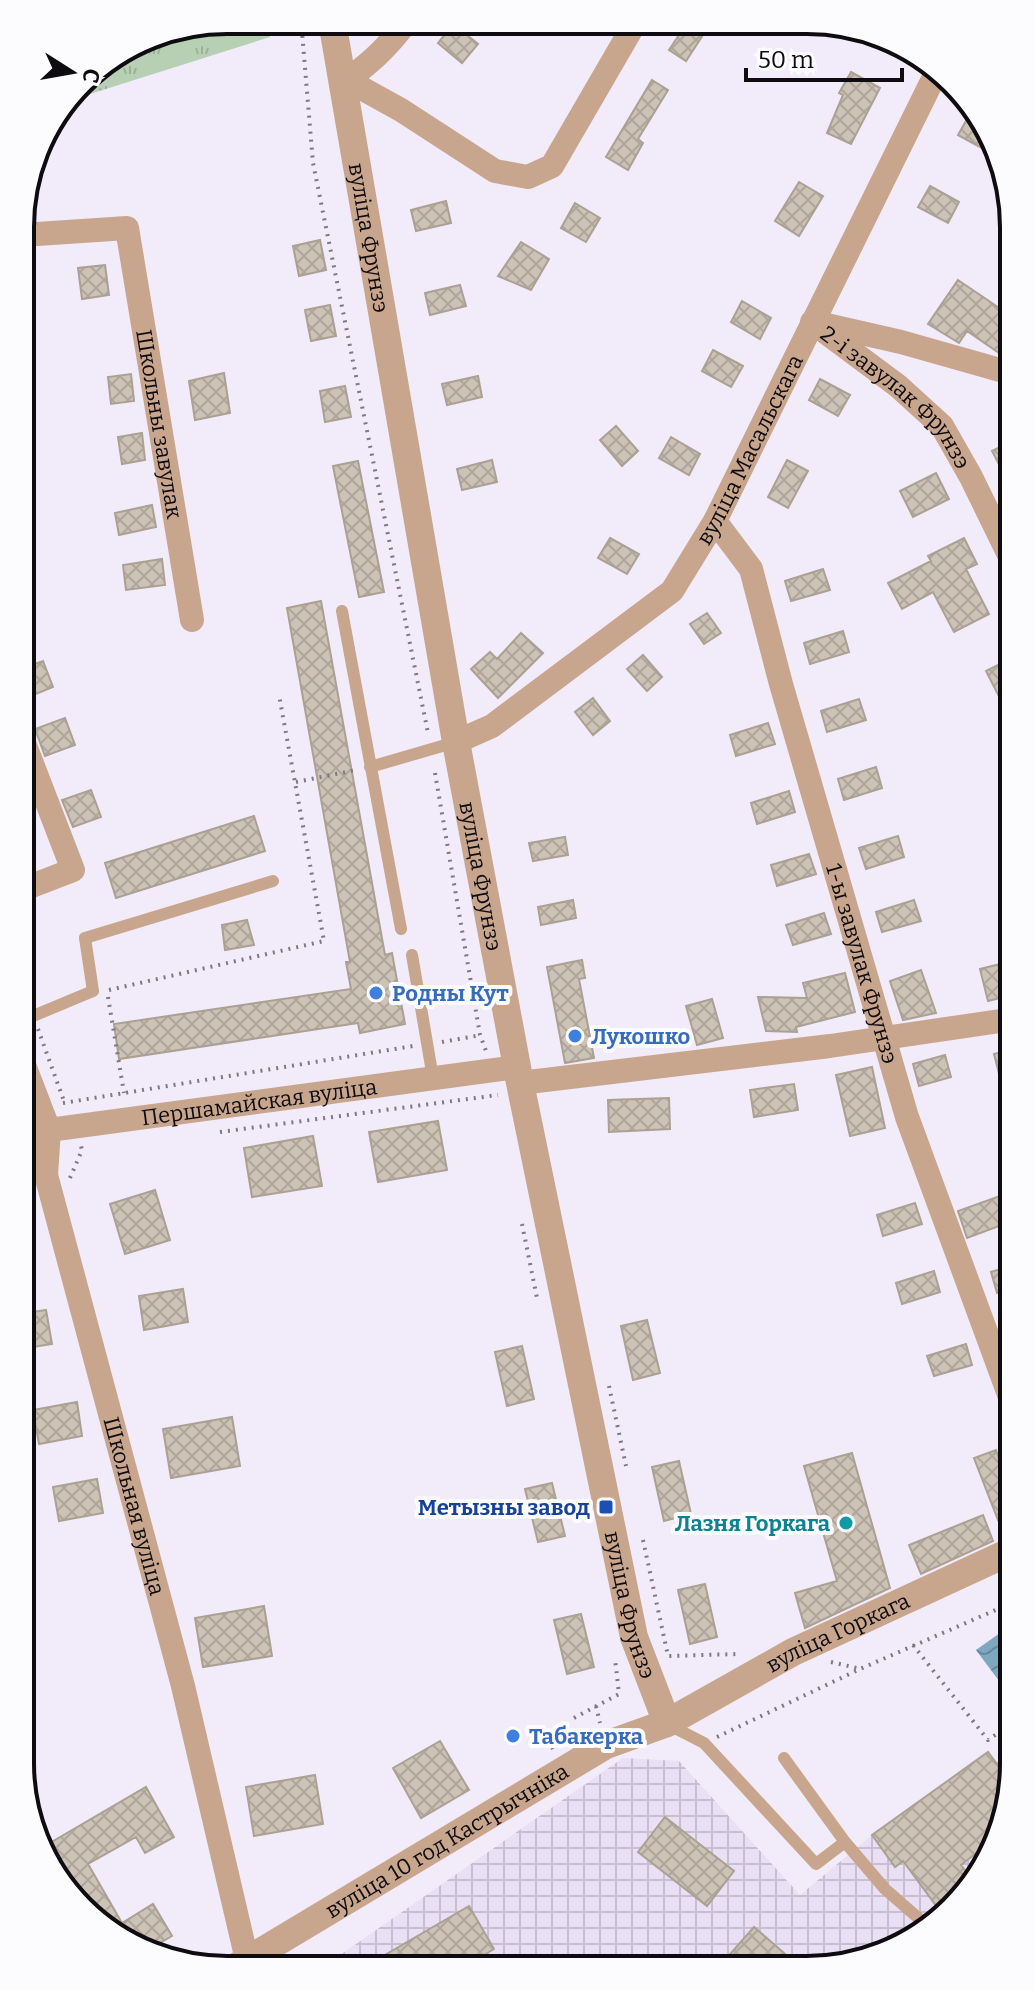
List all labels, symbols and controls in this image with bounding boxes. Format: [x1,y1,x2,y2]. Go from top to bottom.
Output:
north arrow [32,32,112,112]
scale bar [746,32,902,82]
text: 50 m [758,46,814,74]
text: С [77,66,106,85]
street label: вуліца Фрунзэ [343,161,395,315]
street label: 2-і завулак Фрунзэ [815,320,976,474]
street label: Школьны завулак [130,328,188,521]
street label: вуліца Масальскага [691,350,809,550]
street label: вуліца Фрунзэ [453,799,508,953]
street label: 1-ы завулак Фрунзэ [820,861,904,1067]
place label: Родны Кут [392,980,509,1007]
marker: Родны Кут [367,984,385,1002]
place label: Лукошко [591,1023,690,1050]
marker: Лукошко [566,1027,584,1045]
street label: Першамайская вуліца [140,1073,379,1131]
street label: Школьная вуліца [98,1414,171,1598]
place label: Метызны завод [418,1494,590,1521]
marker: Метызны завод [597,1498,615,1516]
place label: Лазня Горкага [675,1510,831,1537]
marker: Лазня Горкага [837,1514,855,1532]
street label: вуліца Фрунзэ [599,1529,662,1683]
street label: вуліца Горкага [761,1587,914,1679]
place label: Табакерка [529,1723,644,1750]
marker: Табакерка [504,1727,522,1745]
street label: вуліца 10 год Кастрычніка [320,1758,574,1924]

